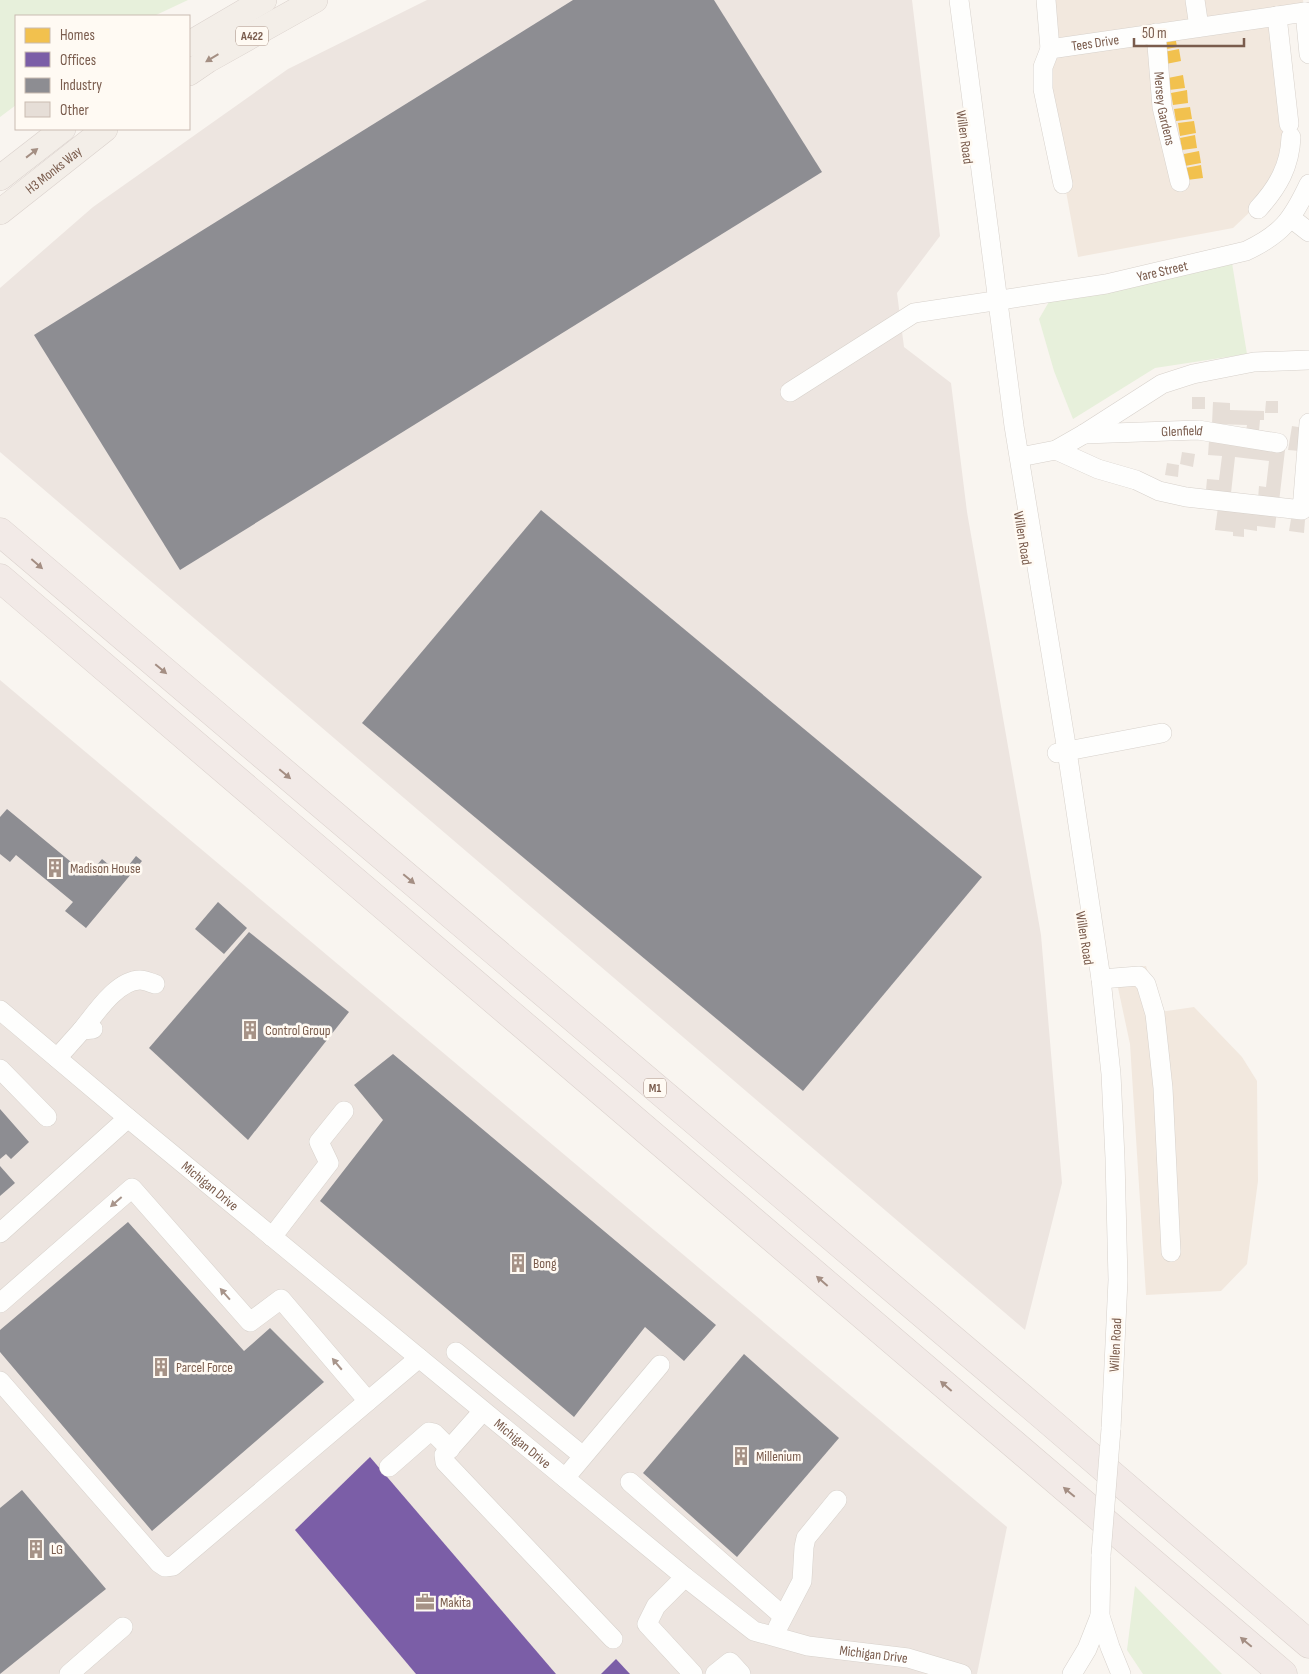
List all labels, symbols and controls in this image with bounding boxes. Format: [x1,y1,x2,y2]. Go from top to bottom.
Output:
legend [15,15,190,130]
scale bar [1134,15,1244,47]
text: 50 m [1142,24,1167,43]
text: Homes [60,26,95,45]
road number: A422 [236,27,268,46]
street label: Tees Drive [1070,31,1120,55]
text: Offices [60,51,96,70]
one-way arrow [205,54,218,63]
street label: Mersey Gardens [1150,71,1179,147]
text: Industry [60,76,102,95]
text: Other [60,101,89,120]
street label: Willen Road [952,109,977,165]
street label: H3 Monks Way [22,142,86,198]
one-way arrow [25,148,38,159]
street label: Yare Street [1135,257,1190,285]
street label: Glenfield [1161,422,1204,440]
street label: Willen Road [1010,510,1035,566]
one-way arrow [30,558,43,569]
one-way arrow [154,664,167,675]
one-way arrow [278,769,291,780]
building icon: Madison House [44,857,66,879]
place label: Madison House [70,860,141,877]
one-way arrow [402,874,415,885]
street label: Willen Road [1072,910,1097,966]
building icon: Control Group [239,1019,261,1041]
place label: Control Group [265,1022,331,1039]
road number: M1 [644,1078,666,1098]
street label: Michigan Drive [178,1158,242,1215]
one-way arrow [110,1196,122,1208]
building icon: Bong [507,1252,529,1274]
place label: Bong [533,1255,557,1272]
one-way arrow [816,1275,829,1286]
one-way arrow [219,1288,231,1300]
street label: Willen Road [1106,1317,1125,1372]
building icon: Parcel Force [150,1356,172,1378]
one-way arrow [331,1357,342,1370]
place label: Parcel Force [176,1359,233,1376]
one-way arrow [940,1380,952,1392]
street label: Michigan Drive [491,1415,554,1472]
building icon: Millenium [730,1445,752,1467]
place label: Millenium [756,1448,801,1465]
one-way arrow [1063,1486,1076,1497]
building icon: LG [25,1538,47,1560]
place label: LG [51,1541,63,1558]
office icon: Makita [414,1591,436,1613]
place label: Makita [440,1594,471,1611]
one-way arrow [1240,1637,1253,1648]
street label: Michigan Drive [838,1642,909,1667]

